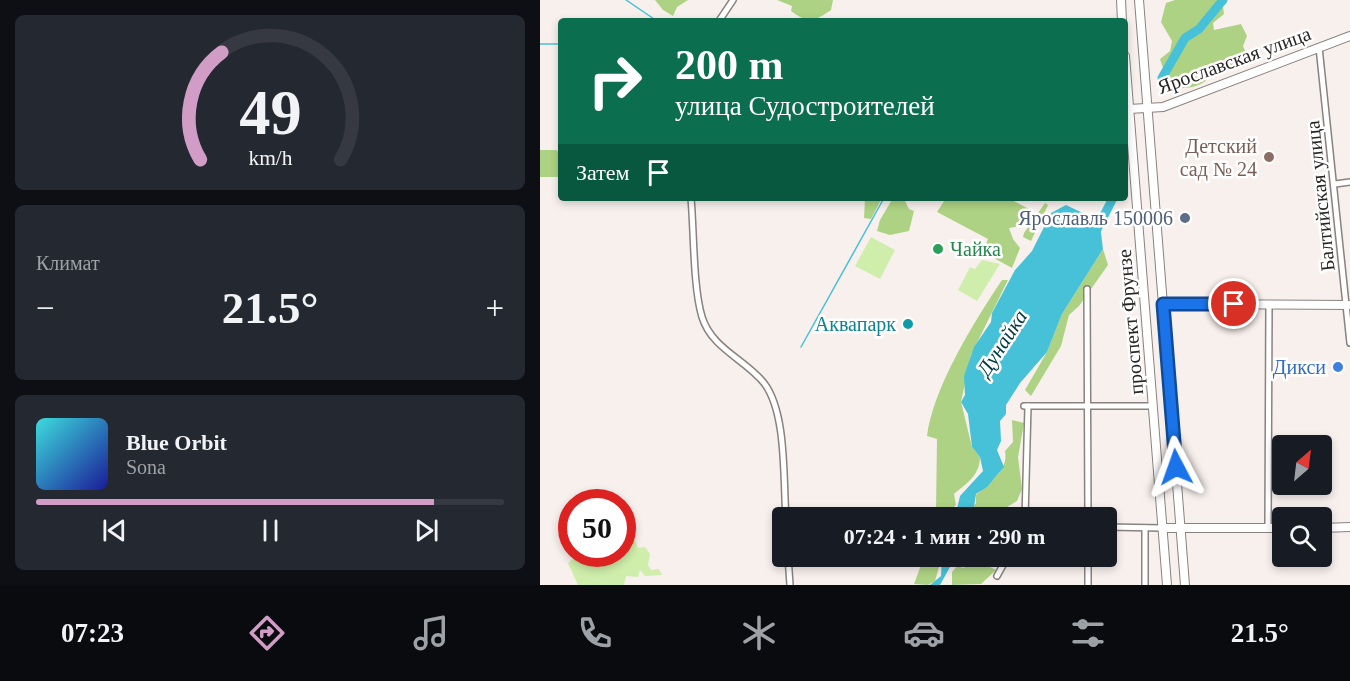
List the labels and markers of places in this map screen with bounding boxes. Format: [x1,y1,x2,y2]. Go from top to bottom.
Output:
place label: Детский сад № 24 [1180,135,1257,181]
marker: Детский сад № 24 [1262,150,1276,164]
place label: Ярославль 150006 [1018,207,1173,230]
marker: Ярославль 150006 [1178,211,1192,225]
place label: Чайка [950,238,1001,260]
marker: Чайка [931,242,945,256]
pin [1208,278,1259,329]
place label: Аквапарк [815,313,896,336]
marker: Аквапарк [901,317,915,331]
place label: Дикси [1273,356,1326,379]
marker: Дикси [1331,360,1345,374]

